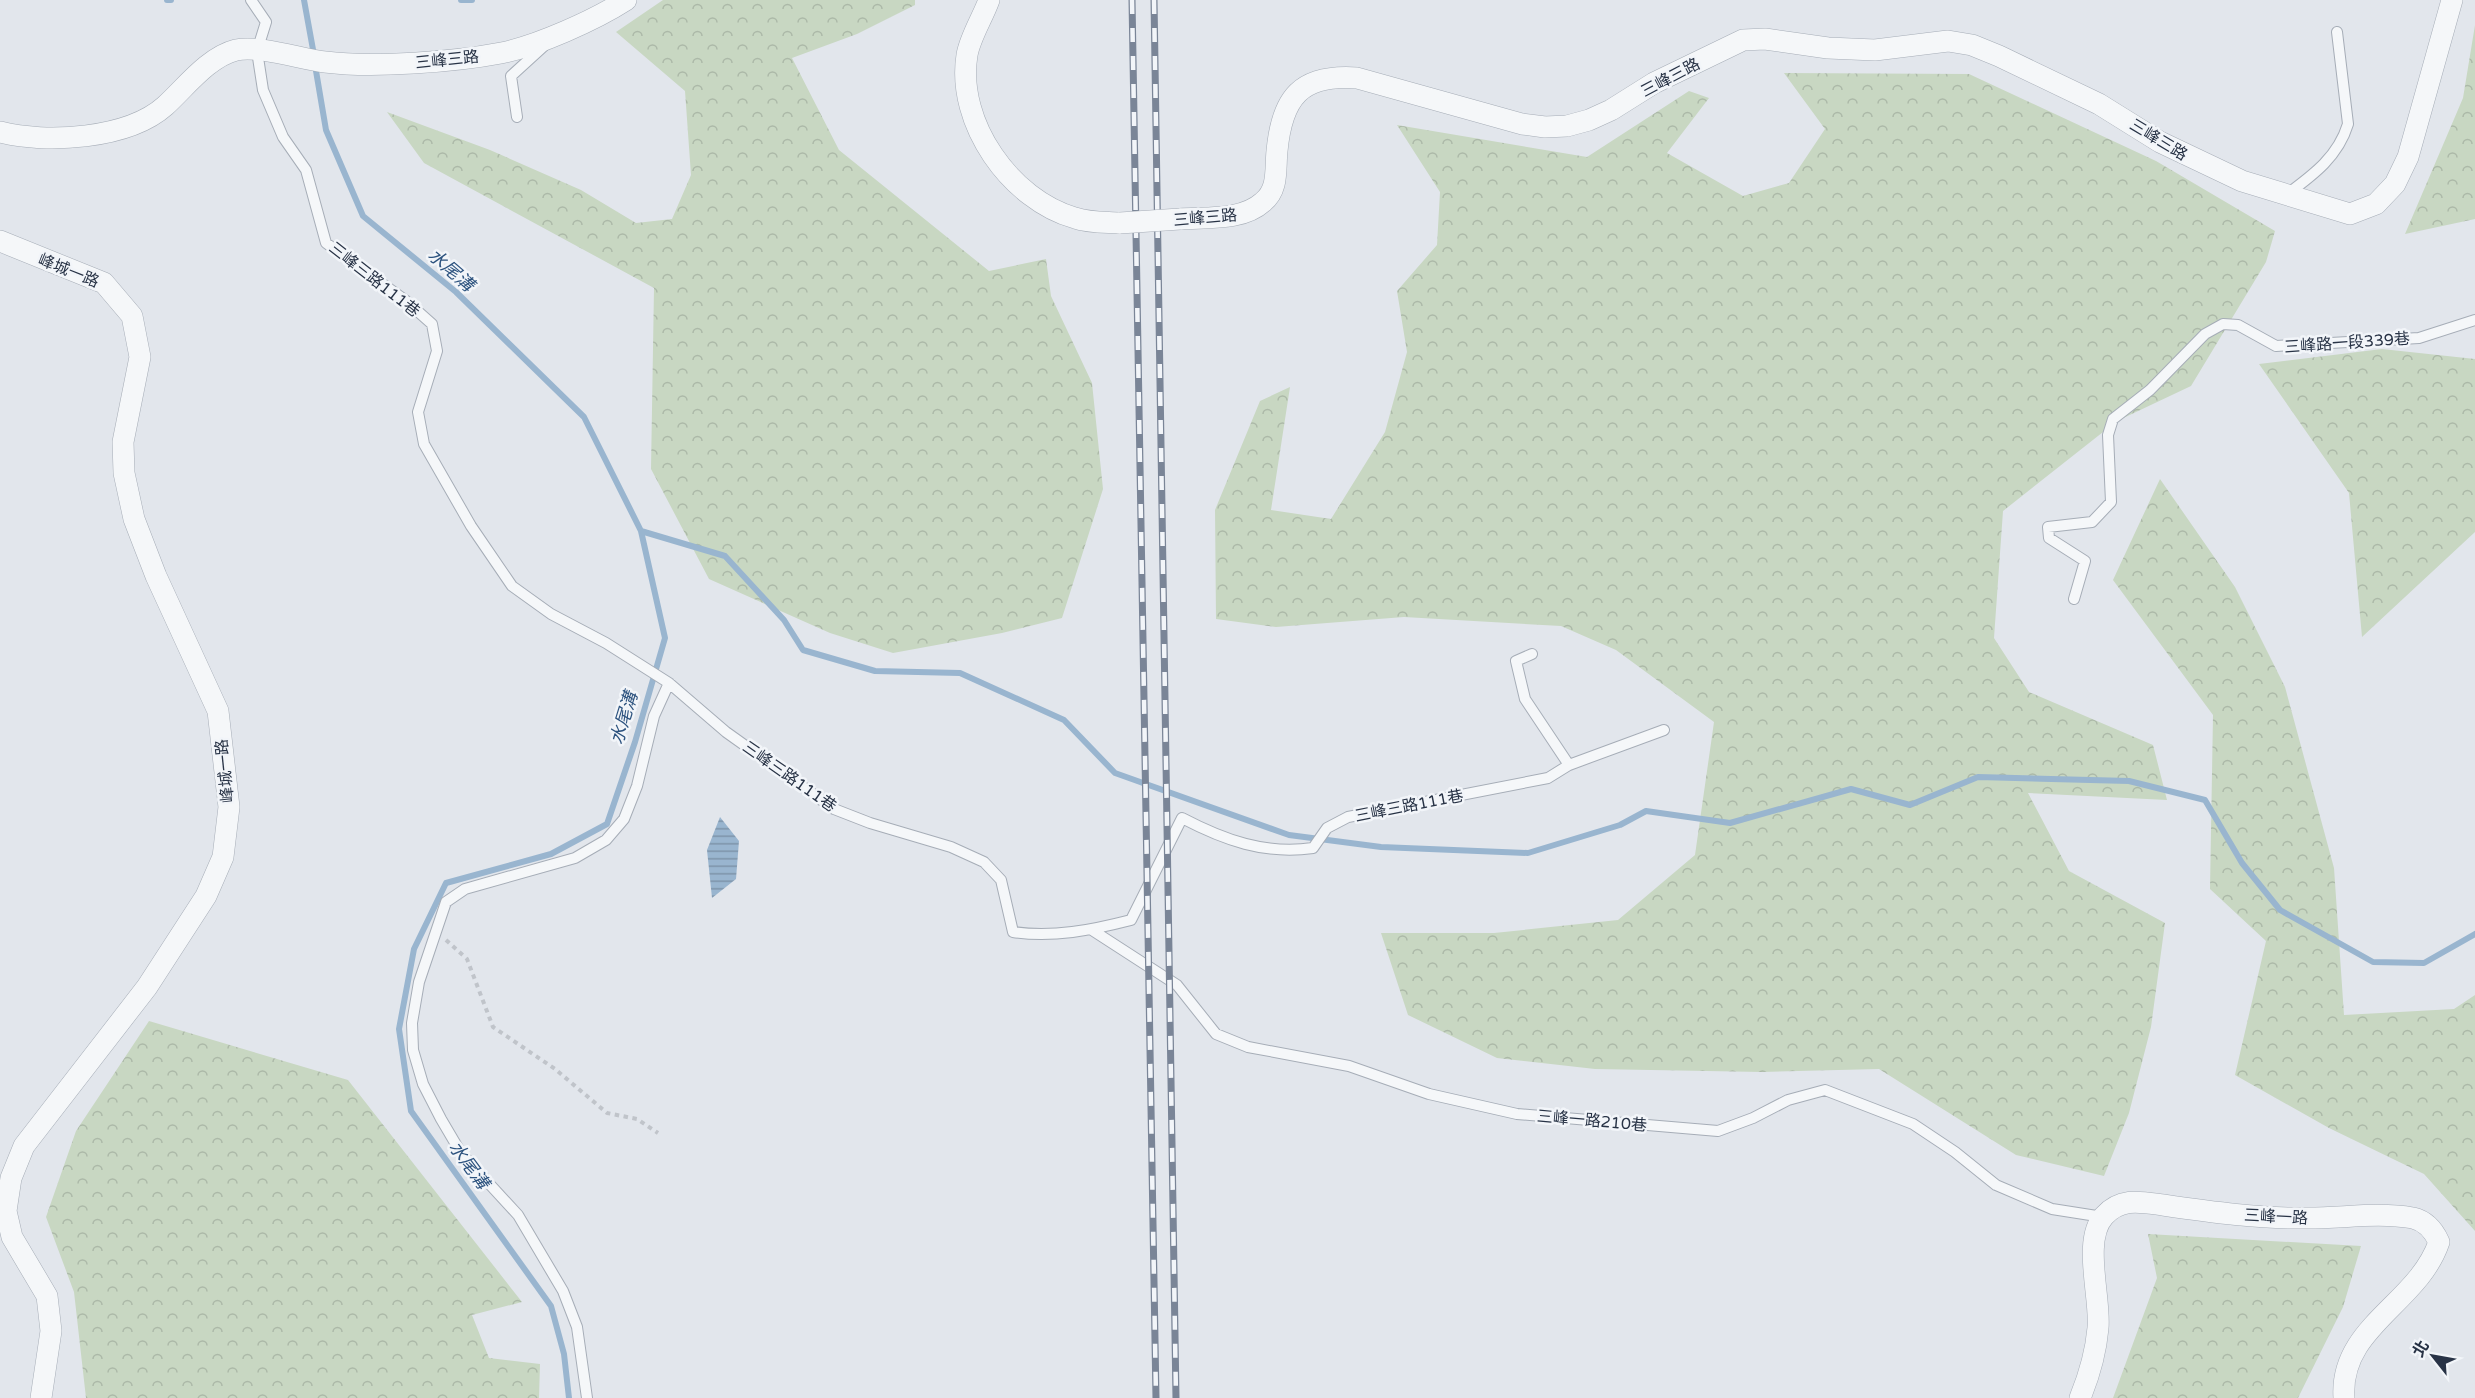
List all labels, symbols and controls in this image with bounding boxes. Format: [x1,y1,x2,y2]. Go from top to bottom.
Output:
street label: 三峰三路 [414,47,480,73]
street label: 三峰三路 [1638,54,1703,102]
street label: 三峰三路 [2126,115,2191,165]
street label: 三峰三路 [1172,205,1238,231]
street label: 三峰三路111巷 [325,238,424,322]
water label: 水尾溝 [423,244,481,298]
street label: 峰城一路 [35,250,102,292]
street label: 三峰路一段339巷 [2283,329,2411,357]
water label: 水尾溝 [606,686,643,747]
street label: 三峰三路111巷 [739,737,840,817]
street label: 峰城一路 [212,738,238,804]
street label: 三峰三路111巷 [1353,786,1465,826]
street label: 三峰一路210巷 [1536,1106,1648,1136]
water label: 水尾溝 [444,1137,496,1196]
street label: 三峰一路 [2243,1205,2308,1229]
north arrow [2403,1326,2463,1386]
text: 北 [2408,1337,2434,1361]

